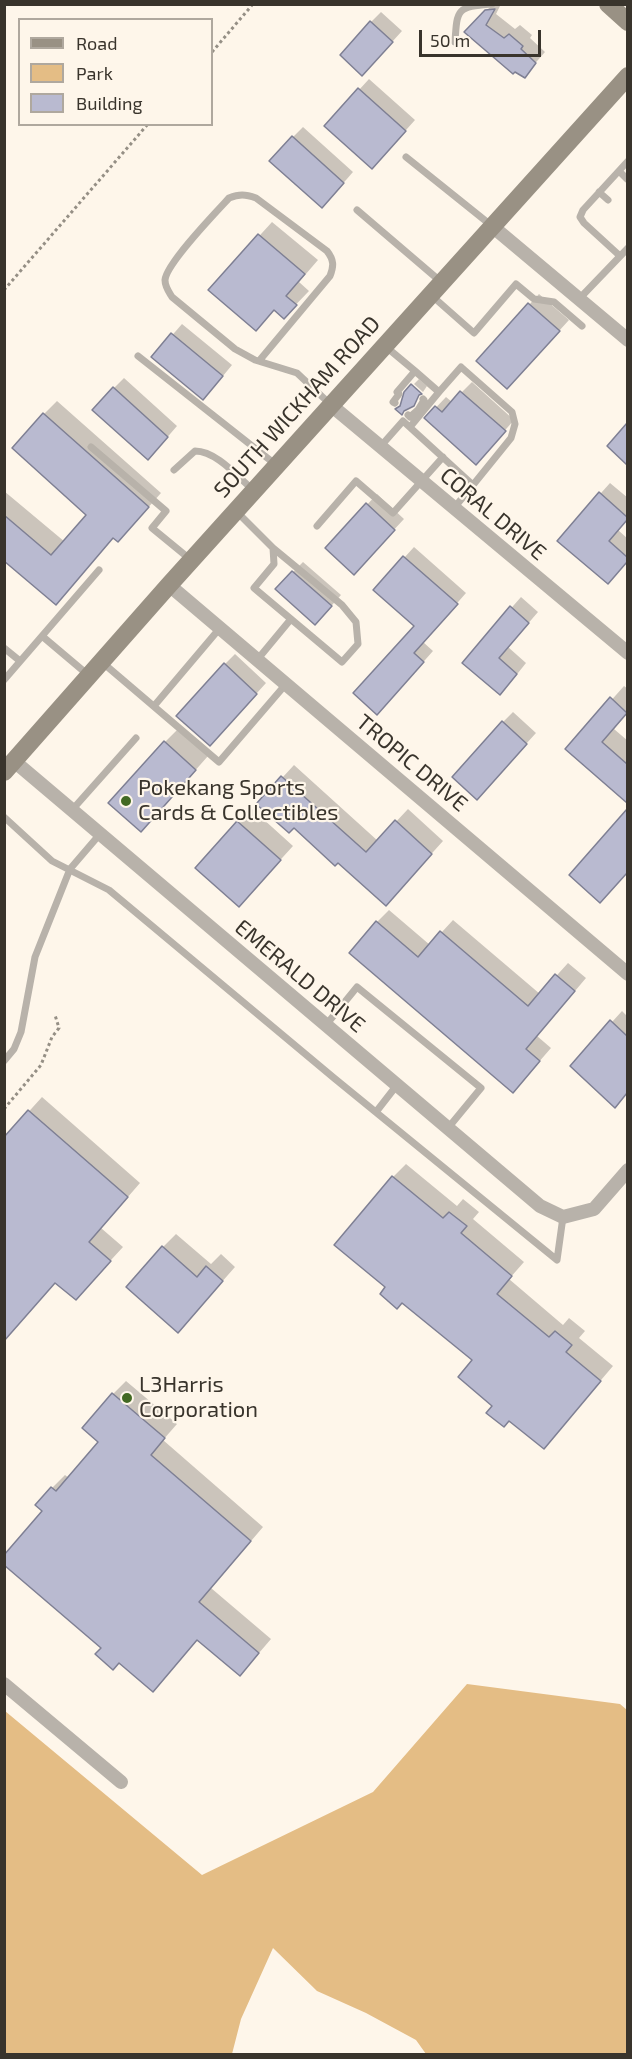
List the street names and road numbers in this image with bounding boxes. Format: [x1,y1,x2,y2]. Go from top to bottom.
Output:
street label: SOUTH WICKHAM ROAD [208,311,386,503]
street label: CORAL DRIVE [435,462,551,566]
street label: TROPIC DRIVE [351,709,473,817]
street label: EMERALD DRIVE [230,914,370,1038]

